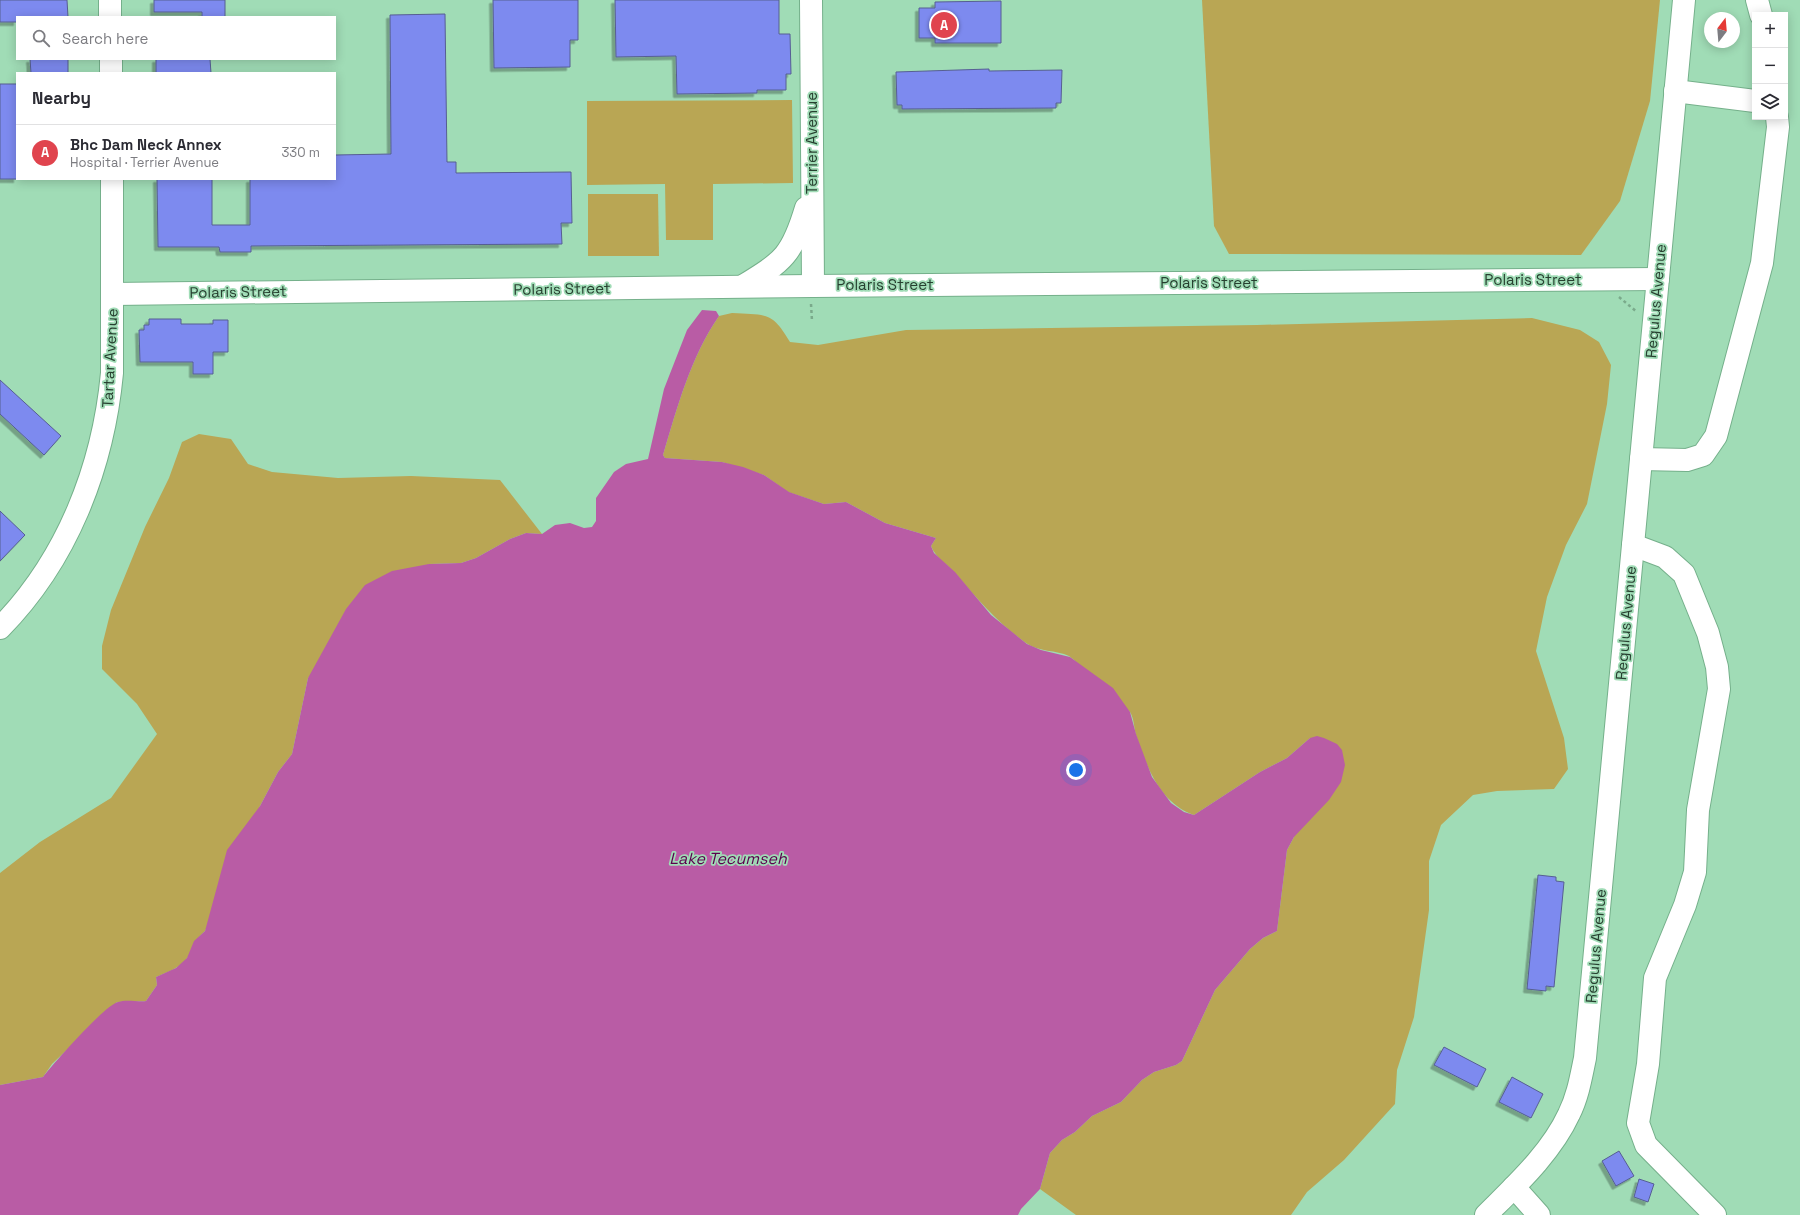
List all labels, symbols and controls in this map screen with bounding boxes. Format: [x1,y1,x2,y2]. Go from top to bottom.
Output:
pin: A [931,10,957,40]
north arrow [1704,12,1740,48]
map controls [1752,12,1788,120]
button: + [1752,12,1788,48]
search box [16,16,336,60]
icon: search [30,27,52,49]
text: Search here [62,29,148,48]
button: − [1752,48,1788,84]
button: layers [1752,84,1788,120]
text: Nearby [32,87,91,109]
street label: Terrier Avenue [802,92,821,194]
text: Bhc Dam Neck Annex [70,135,222,154]
text: A [41,144,49,161]
text: 330 m [281,144,320,161]
text: Hospital · Terrier Avenue [70,154,219,171]
street label: Regulus Avenue [1641,243,1670,359]
street label: Polaris Street [1484,270,1582,289]
street label: Polaris Street [1160,273,1258,292]
street label: Polaris Street [836,275,934,294]
street label: Polaris Street [513,278,611,299]
street label: Polaris Street [189,281,287,302]
street label: Tartar Avenue [97,308,122,408]
street label: Regulus Avenue [1611,565,1640,681]
your location [1066,760,1086,780]
water label: Lake Tecumseh [669,848,788,869]
street label: Regulus Avenue [1581,888,1610,1004]

